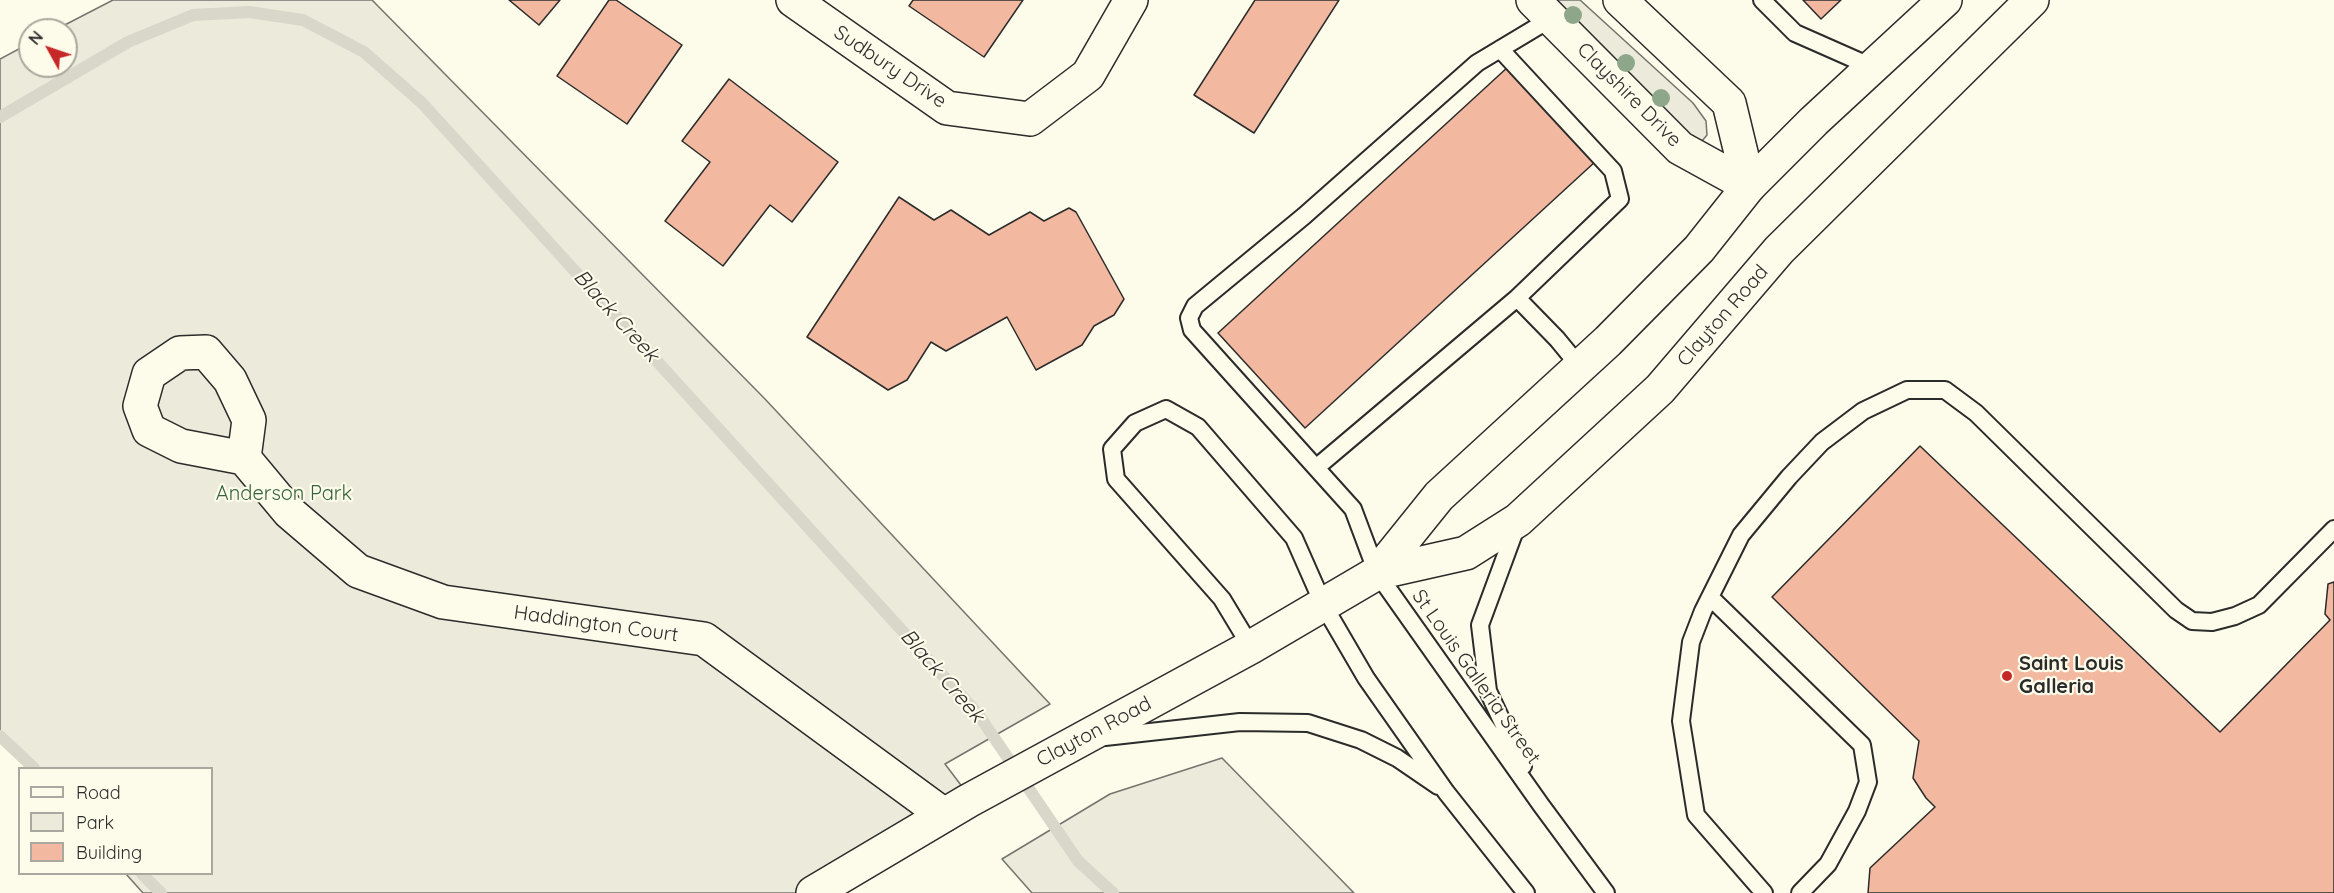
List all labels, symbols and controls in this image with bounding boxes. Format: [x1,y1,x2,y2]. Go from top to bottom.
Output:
north arrow [18,18,78,78]
street label: Sudbury Drive [829,20,951,114]
text: N [24,27,47,49]
street label: Clayshire Drive [1572,38,1686,152]
street label: Clayton Road [1672,260,1774,372]
water label: Black Creek [568,265,664,367]
park label: Anderson Park [216,482,352,506]
street label: St Louis Galleria Street [1407,585,1545,769]
street label: Haddington Court [512,601,680,647]
water label: Black Creek [895,624,989,728]
place label: Saint Louis Galleria [2019,652,2124,699]
marker: Saint Louis Galleria [2000,669,2014,683]
street label: Clayton Road [1033,692,1155,772]
legend [18,767,213,875]
text: Road [76,781,121,804]
text: Park [76,811,114,834]
text: Building [76,841,142,864]

